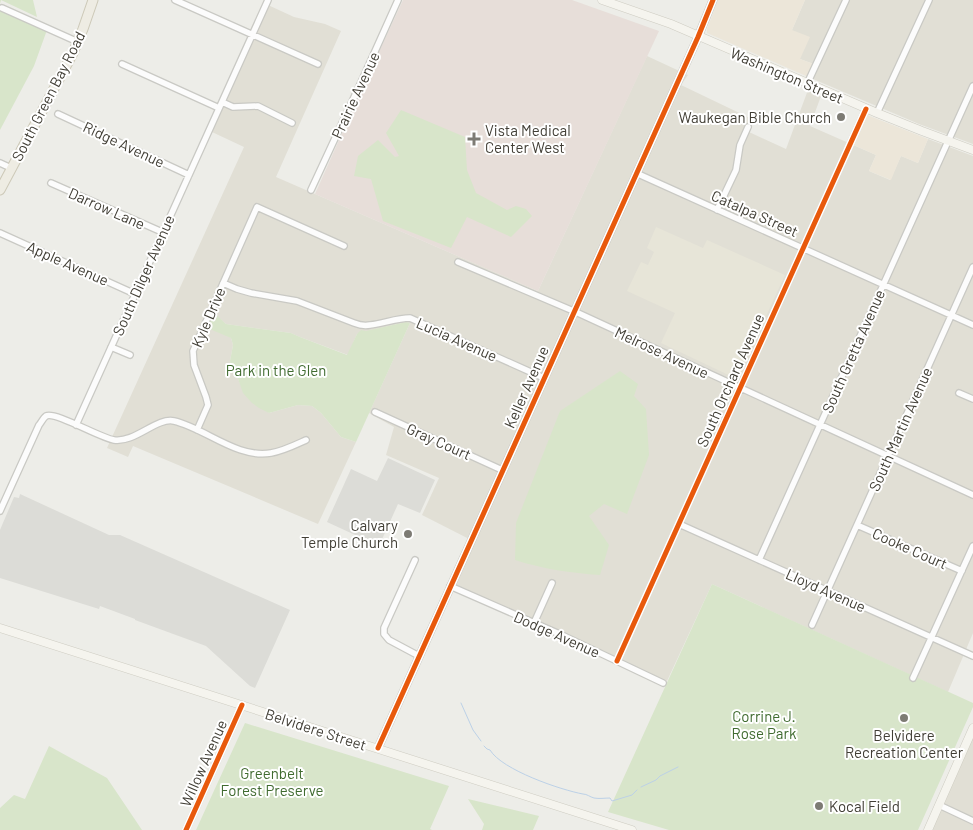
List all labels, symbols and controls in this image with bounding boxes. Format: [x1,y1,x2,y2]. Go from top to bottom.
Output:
street label: South Green Bay Road [7,28,89,164]
street label: Washington Street [728,43,846,107]
street label: Prairie Avenue [327,49,383,141]
place label: Waukegan Bible Church [678,108,831,126]
marker: Waukegan Bible Church [835,111,847,123]
street label: Ridge Avenue [80,117,168,171]
place label: Vista Medical Center West [485,121,571,156]
marker: Vista Medical Center West [467,132,481,146]
street label: Darrow Lane [66,183,148,233]
street label: Catalpa Street [709,186,801,240]
street label: South Dilger Avenue [108,212,178,338]
street label: Apple Avenue [24,237,112,289]
street label: Kyle Drive [187,284,229,350]
street label: South Gretta Avenue [818,286,888,416]
street label: South Orchard Avenue [692,311,768,449]
street label: Lucia Avenue [414,313,500,365]
street label: Melrose Avenue [612,322,712,382]
street label: Keller Avenue [500,343,552,431]
park label: Park in the Glen [226,361,326,379]
street label: South Martin Avenue [865,364,935,494]
street label: Gray Court [404,419,474,463]
place label: Calvary Temple Church [301,516,398,551]
street label: Cooke Court [870,523,950,573]
marker: Calvary Temple Church [402,528,414,540]
street label: Lloyd Avenue [783,564,869,616]
street label: Dodge Avenue [511,607,603,661]
street label: Belvidere Street [263,704,369,754]
park label: Corrine J. Rose Park [732,707,797,742]
marker: Belvidere Recreation Center [898,712,910,724]
street label: Willow Avenue [176,717,230,809]
place label: Belvidere Recreation Center [845,726,964,761]
park label: Greenbelt Forest Preserve [220,764,324,799]
place label: Kocal Field [829,797,900,815]
marker: Kocal Field [813,800,825,812]

